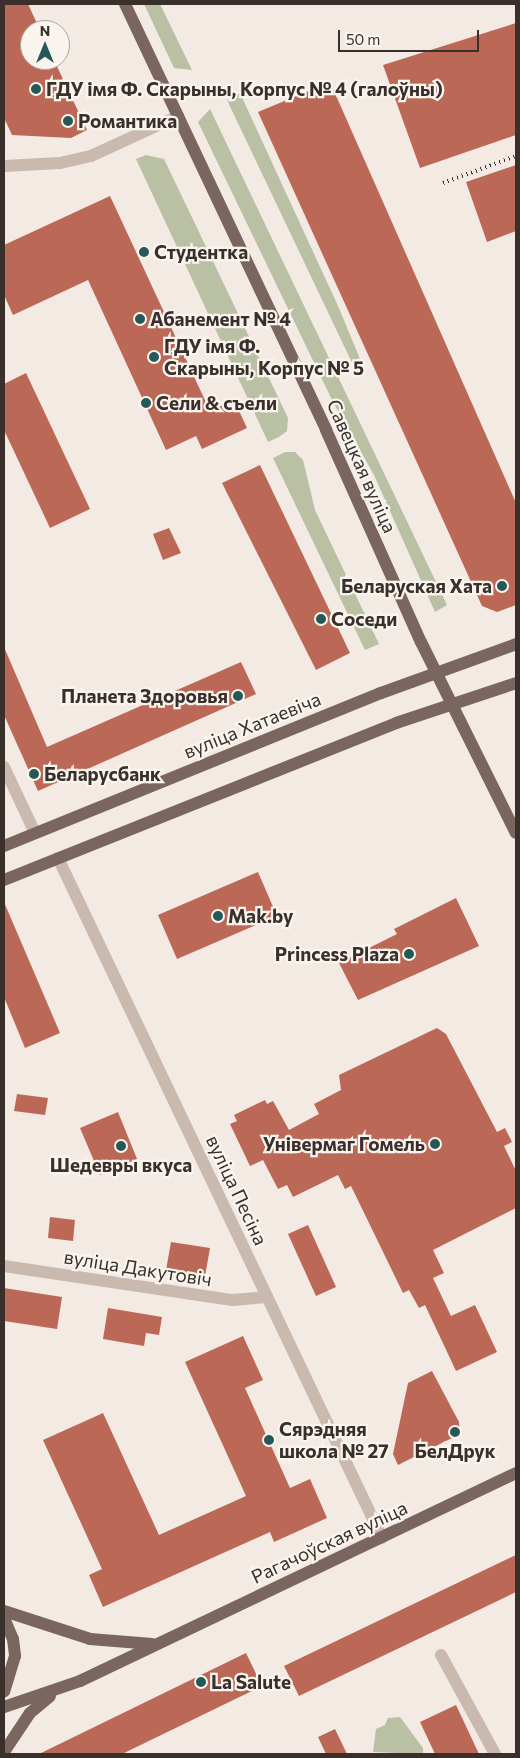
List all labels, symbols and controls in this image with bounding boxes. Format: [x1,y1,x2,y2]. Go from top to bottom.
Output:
north arrow [20,20,70,70]
scale bar [340,20,481,52]
text: N [40,22,50,39]
text: 50 m [346,30,380,48]
place label: ГДУ імя Ф. Скарыны, Корпус № 4 (галоўны) [46,78,443,100]
marker: ГДУ імя Ф. Скарыны, Корпус № 4 (галоўны) [30,83,42,95]
place label: Романтика [78,110,177,132]
marker: Романтика [62,115,74,127]
place label: Студентка [154,241,248,263]
marker: Студентка [138,246,150,258]
place label: Абанемент № 4 [150,308,291,330]
marker: Абанемент № 4 [134,313,146,325]
place label: ГДУ імя Ф. Скарыны, Корпус № 5 [164,335,364,379]
marker: ГДУ імя Ф. Скарыны, Корпус № 5 [148,351,160,363]
place label: Сели & съели [156,392,277,414]
street label: Савецкая вуліца [322,396,402,536]
marker: Сели & съели [140,397,152,409]
place label: Беларуская Хата [341,575,492,597]
marker: Беларуская Хата [496,580,508,592]
place label: Соседи [331,608,397,630]
marker: Соседи [315,613,327,625]
place label: Планета Здоровья [61,685,228,707]
street label: вуліца Хатаевіча [180,687,324,763]
marker: Планета Здоровья [232,690,244,702]
place label: Беларусбанк [44,763,161,785]
marker: Беларусбанк [28,768,40,780]
place label: Mak.by [228,905,293,927]
marker: Mak.by [212,910,224,922]
place label: Princess Plaza [275,943,399,965]
marker: Princess Plaza [403,948,415,960]
street label: вуліца Песіна [202,1131,272,1249]
place label: Універмаг Гомель [263,1133,425,1155]
marker: Універмаг Гомель [429,1138,441,1150]
marker: Шедевры вкуса [115,1140,127,1152]
place label: Шедевры вкуса [50,1154,192,1176]
street label: вуліца Дакутовіч [62,1245,214,1291]
place label: Сярэдняя школа № 27 [279,1418,389,1462]
marker: БелДрук [449,1426,461,1438]
marker: Сярэдняя школа № 27 [263,1434,275,1446]
place label: БелДрук [414,1440,496,1462]
street label: Рагачоўская вуліца [247,1496,411,1588]
place label: La Salute [211,1671,291,1693]
marker: La Salute [195,1676,207,1688]

